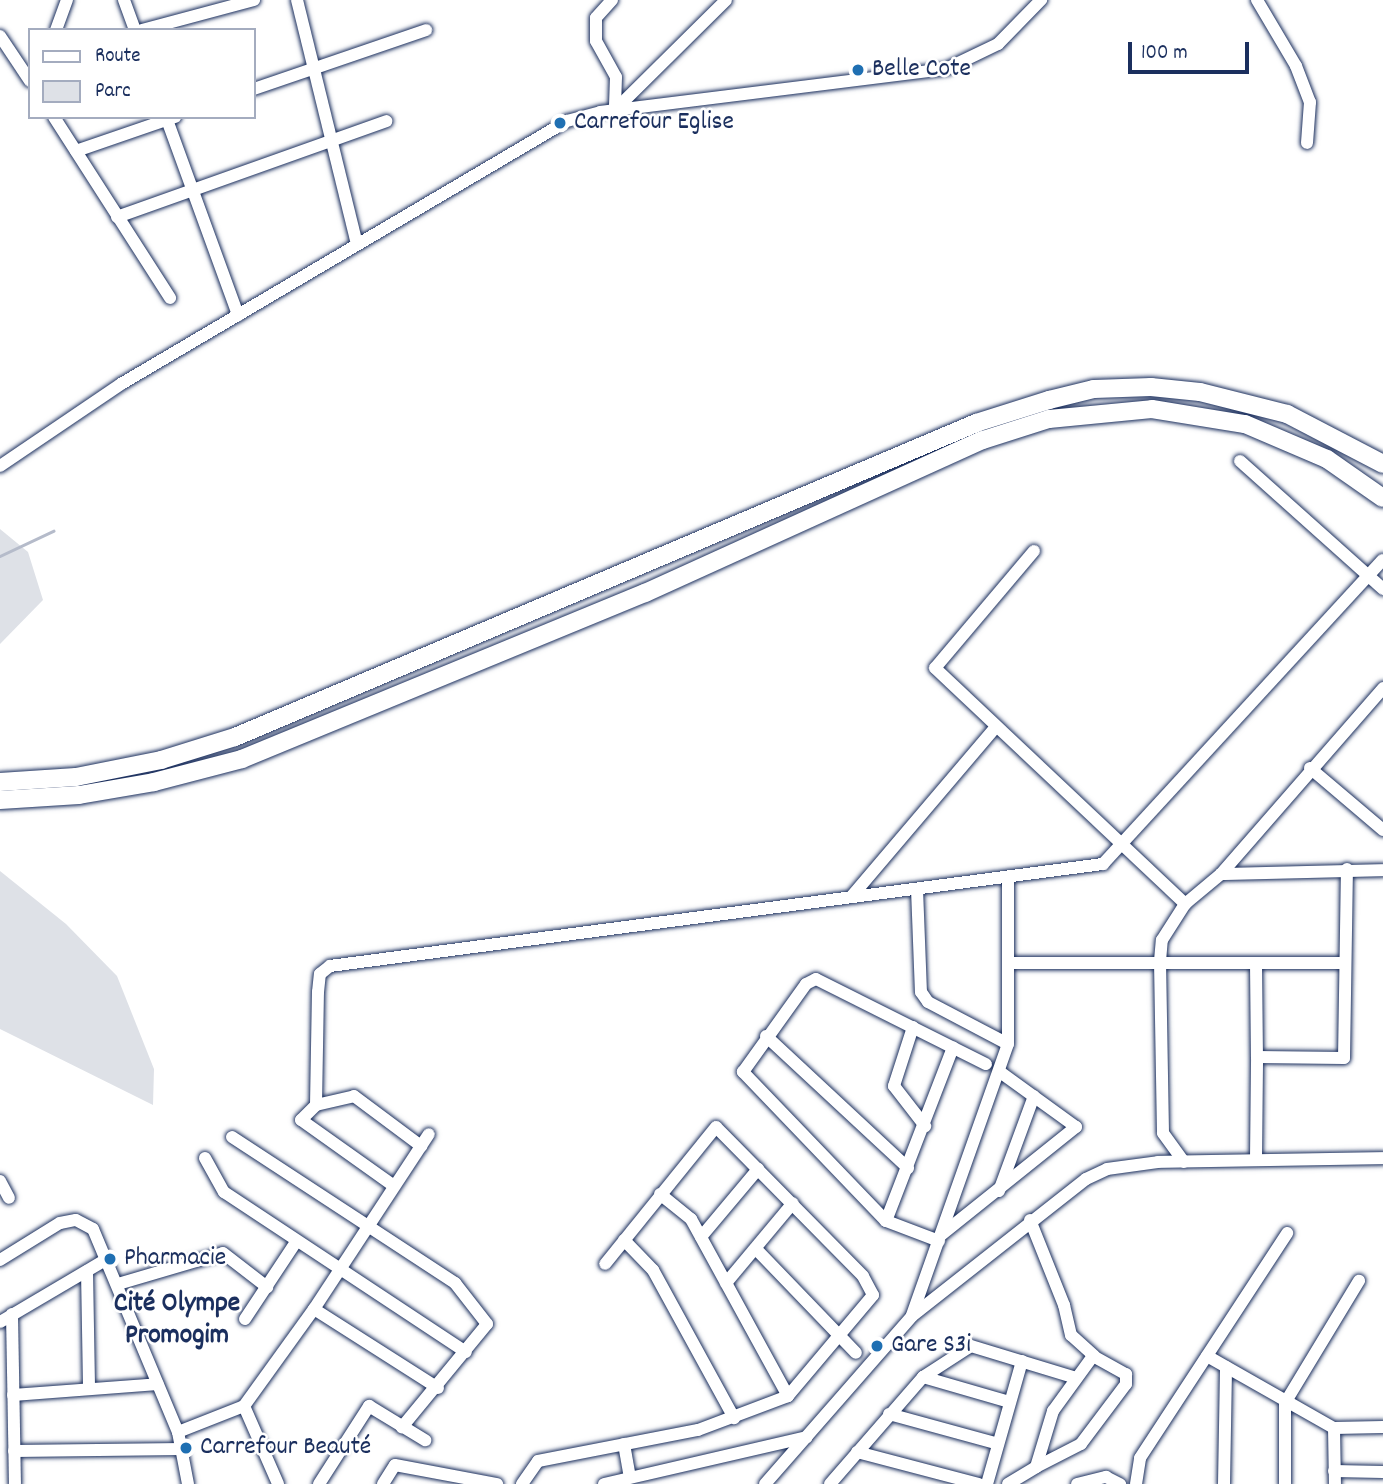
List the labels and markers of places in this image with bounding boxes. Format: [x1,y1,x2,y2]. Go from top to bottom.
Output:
place label: Belle Cote [872,54,971,86]
marker: Belle Cote [850,62,866,78]
place label: Carrefour Eglise [574,107,734,139]
marker: Carrefour Eglise [552,115,568,131]
place label: Pharmacie [124,1243,226,1275]
marker: Pharmacie [102,1251,118,1267]
place label: Gare S3i [891,1330,971,1362]
marker: Gare S3i [869,1338,885,1354]
place label: Carrefour Beauté [200,1432,371,1464]
marker: Carrefour Beauté [178,1440,194,1456]

